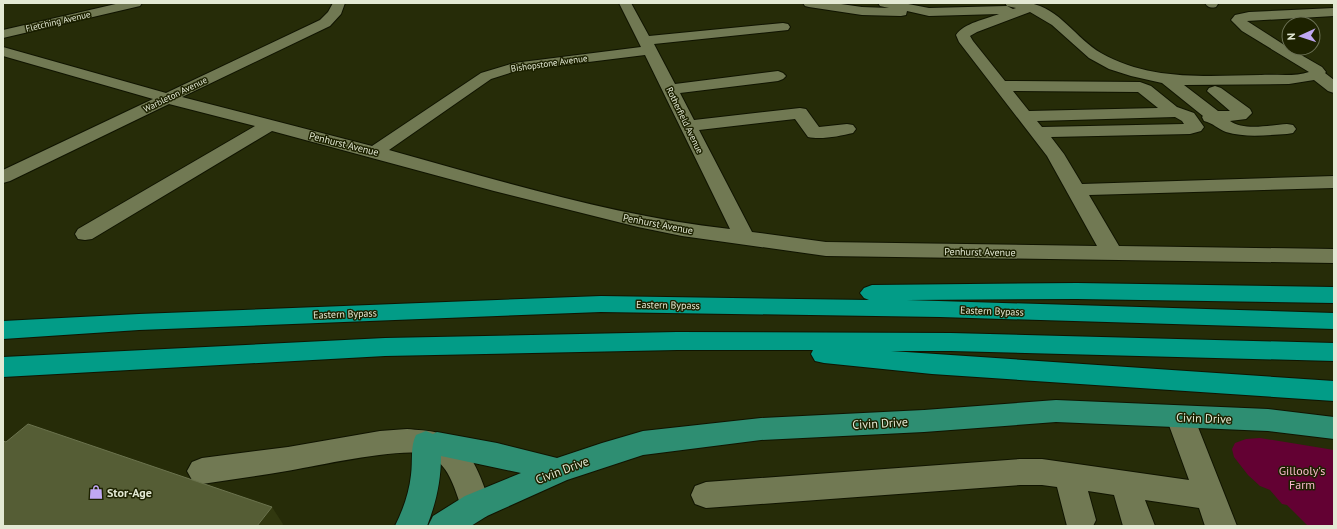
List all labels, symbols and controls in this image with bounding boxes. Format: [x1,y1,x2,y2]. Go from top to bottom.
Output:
street label: Fletching Avenue [25,8,92,34]
north arrow [1281,16,1321,56]
text: N [1284,33,1298,41]
street label: Bishopstone Avenue [510,52,588,74]
street label: Warbleton Avenue [141,74,209,114]
street label: Rotherfield Avenue [664,85,706,155]
street label: Penhurst Avenue [308,129,380,159]
street label: Penhurst Avenue [622,211,694,237]
street label: Penhurst Avenue [944,245,1016,259]
street label: Eastern Bypass [636,298,700,312]
street label: Eastern Bypass [960,303,1024,319]
street label: Eastern Bypass [313,306,377,322]
street label: Civin Drive [1176,410,1232,426]
street label: Civin Drive [852,414,908,432]
street label: Civin Drive [533,453,591,487]
park label: Gillooly's Farm [1279,463,1325,492]
shop icon: Stor-Age [88,484,104,500]
place label: Stor-Age [107,485,152,500]

